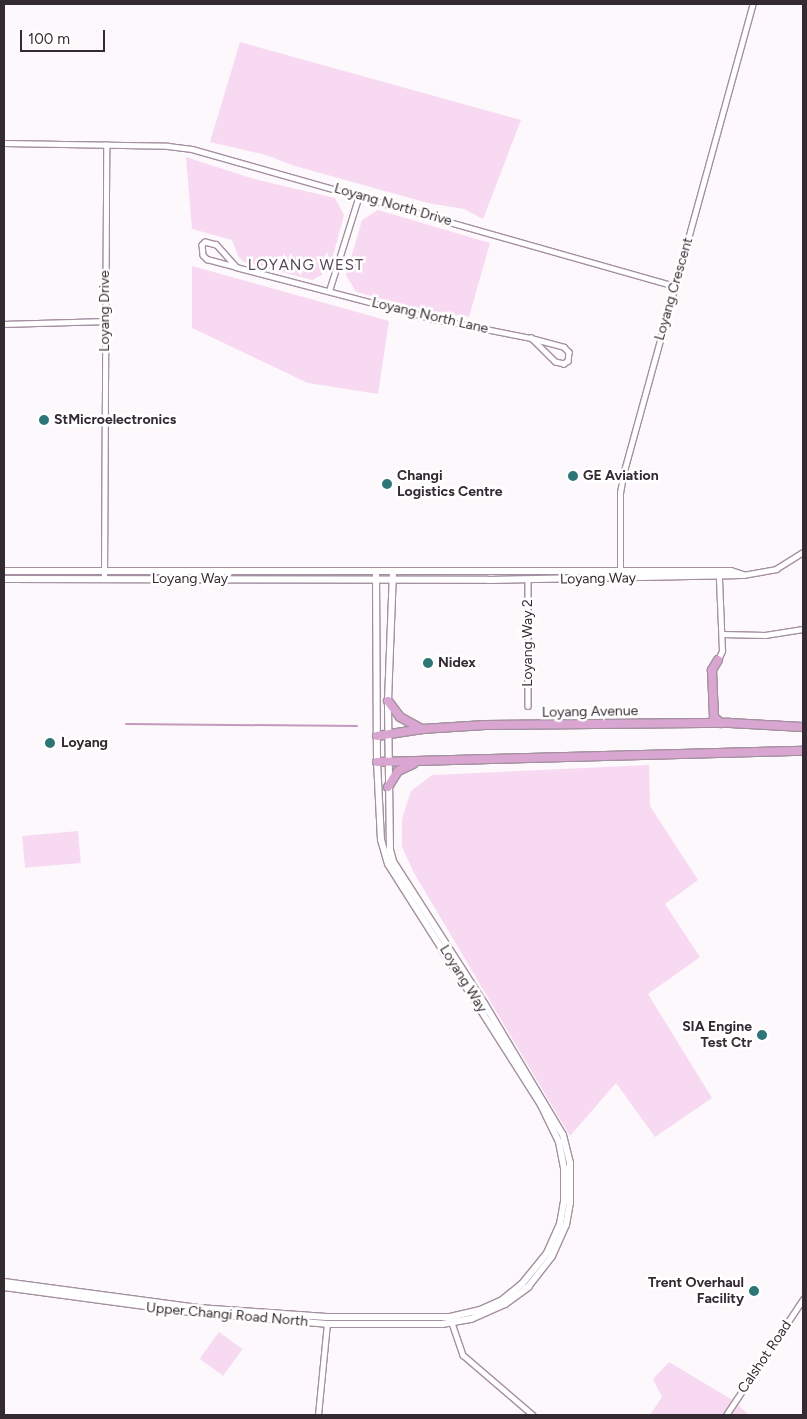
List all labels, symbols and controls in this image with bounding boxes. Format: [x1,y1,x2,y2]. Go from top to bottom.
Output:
scale bar [22,20,108,52]
text: 100 m [28,30,70,48]
street label: Loyang North Drive [332,180,454,230]
street label: Loyang Crescent [651,236,697,342]
district label: LOYANG WEST [246,257,366,275]
street label: Loyang Drive [97,270,113,352]
street label: Loyang North Lane [370,294,490,338]
place label: StMicroelectronics [54,412,176,428]
marker: StMicroelectronics [38,414,50,426]
place label: Changi Logistics Centre [397,468,503,501]
place label: GE Aviation [583,468,659,484]
marker: GE Aviation [567,470,579,482]
marker: Changi Logistics Centre [381,478,393,490]
street label: Loyang Way [560,570,636,588]
street label: Loyang Way [152,571,228,587]
street label: Loyang Way 2 [520,599,536,687]
place label: Nidex [438,655,476,671]
marker: Nidex [422,657,434,669]
street label: Loyang Avenue [542,703,638,721]
place label: Loyang [61,735,108,751]
marker: Loyang [43,736,57,750]
street label: Loyang Way [436,942,490,1016]
place label: SIA Engine Test Ctr [682,1019,752,1052]
marker: SIA Engine Test Ctr [756,1029,768,1041]
place label: Trent Overhaul Facility [648,1275,744,1308]
marker: Trent Overhaul Facility [748,1285,760,1297]
street label: Upper Changi Road North [145,1300,309,1330]
street label: Calshot Road [735,1318,795,1396]

